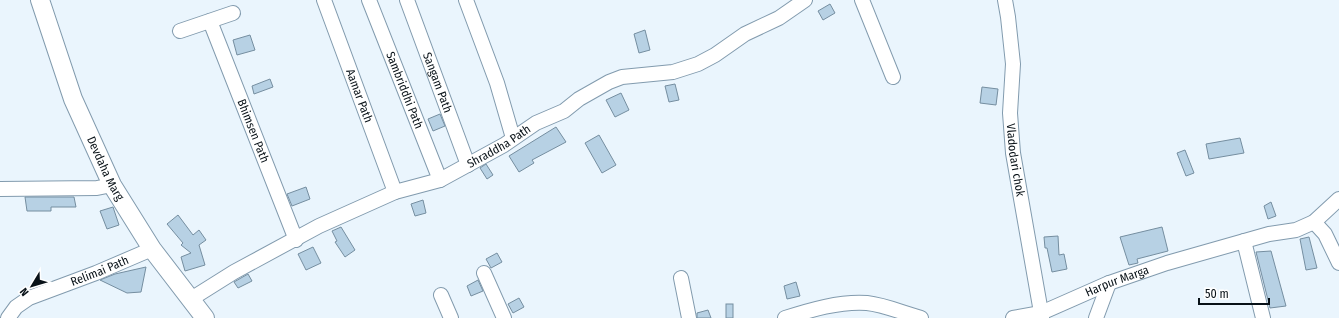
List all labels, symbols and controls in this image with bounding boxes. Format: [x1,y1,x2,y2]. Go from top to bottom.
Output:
street label: Sambriddhi Path [383,50,426,131]
street label: Sangam Path [420,50,455,115]
street label: Aamar Path [343,67,376,124]
street label: Bhimsen Path [234,97,272,165]
street label: Shraddha Path [465,122,533,171]
street label: Vladodari chok [1004,123,1028,198]
street label: Devdaha Marg [84,134,127,203]
street label: Relimai Path [69,253,131,289]
street label: Harpur Marga [1083,263,1151,300]
north arrow [12,266,52,306]
scale bar [1199,280,1269,306]
text: N [17,285,32,298]
text: 50 m [1205,287,1229,301]

